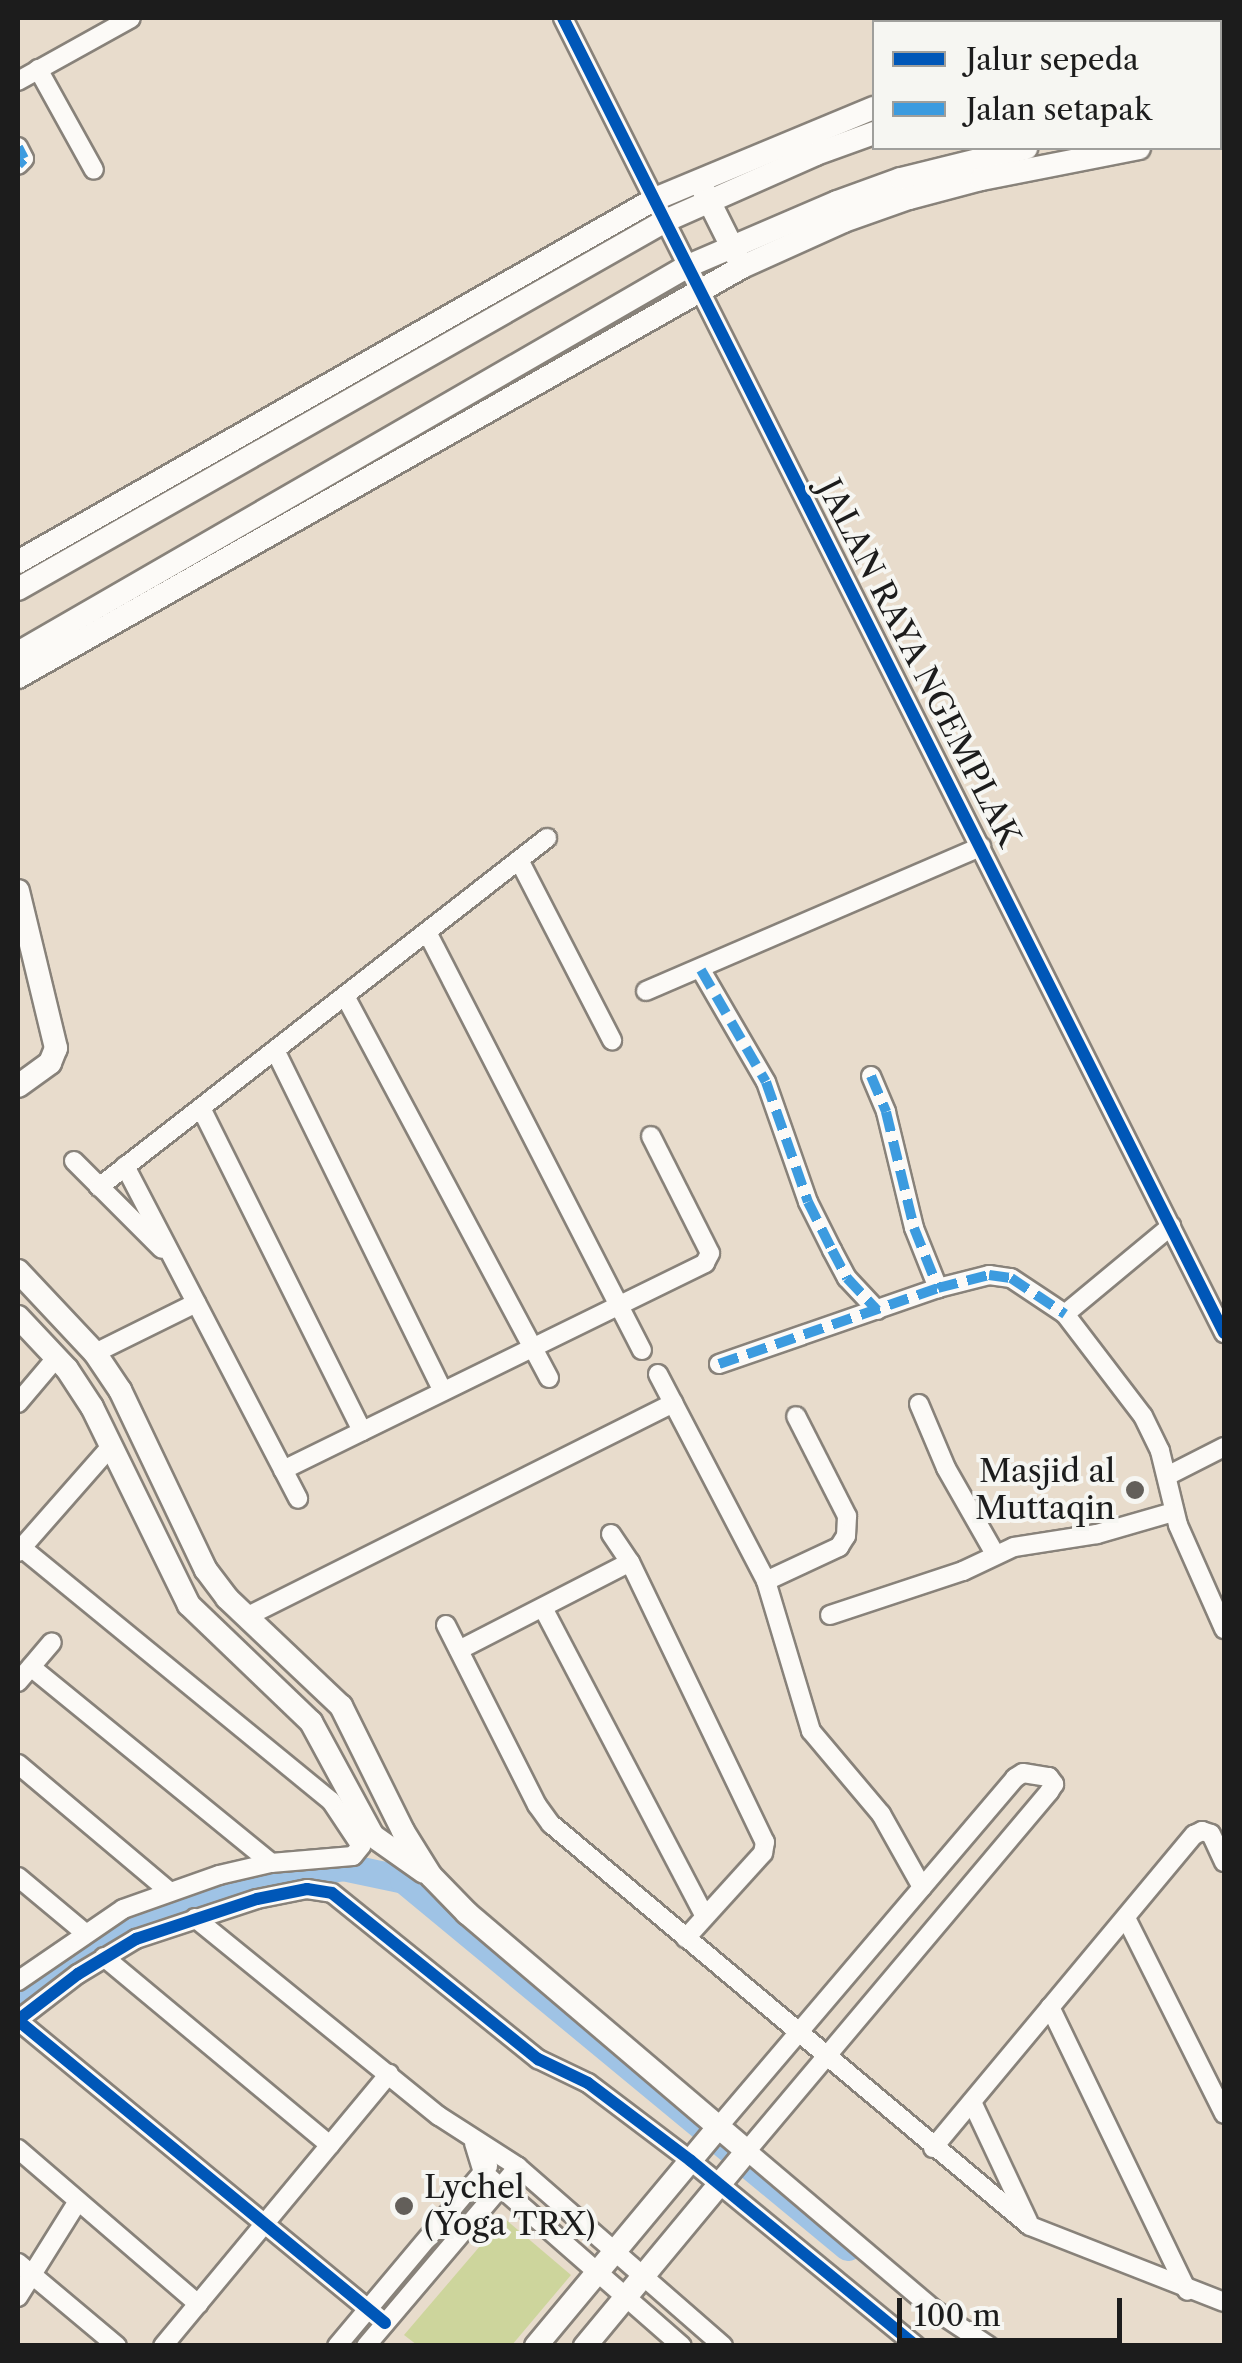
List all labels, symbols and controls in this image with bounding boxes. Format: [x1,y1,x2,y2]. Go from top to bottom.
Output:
legend [872,20,1222,150]
text: Jalur sepeda [966,41,1139,78]
text: Jalan setapak [966,91,1152,128]
street label: JALAN RAYA NGEMPLAK [809,472,1029,854]
place label: Masjid al Muttaqin [975,1453,1115,1528]
marker: Masjid al Muttaqin [1124,1479,1146,1501]
place label: Lychel (Yoga TRX) [424,2169,597,2244]
marker: Lychel (Yoga TRX) [393,2195,415,2217]
scale bar [902,2278,1127,2340]
text: 100 m [914,2297,1001,2334]

